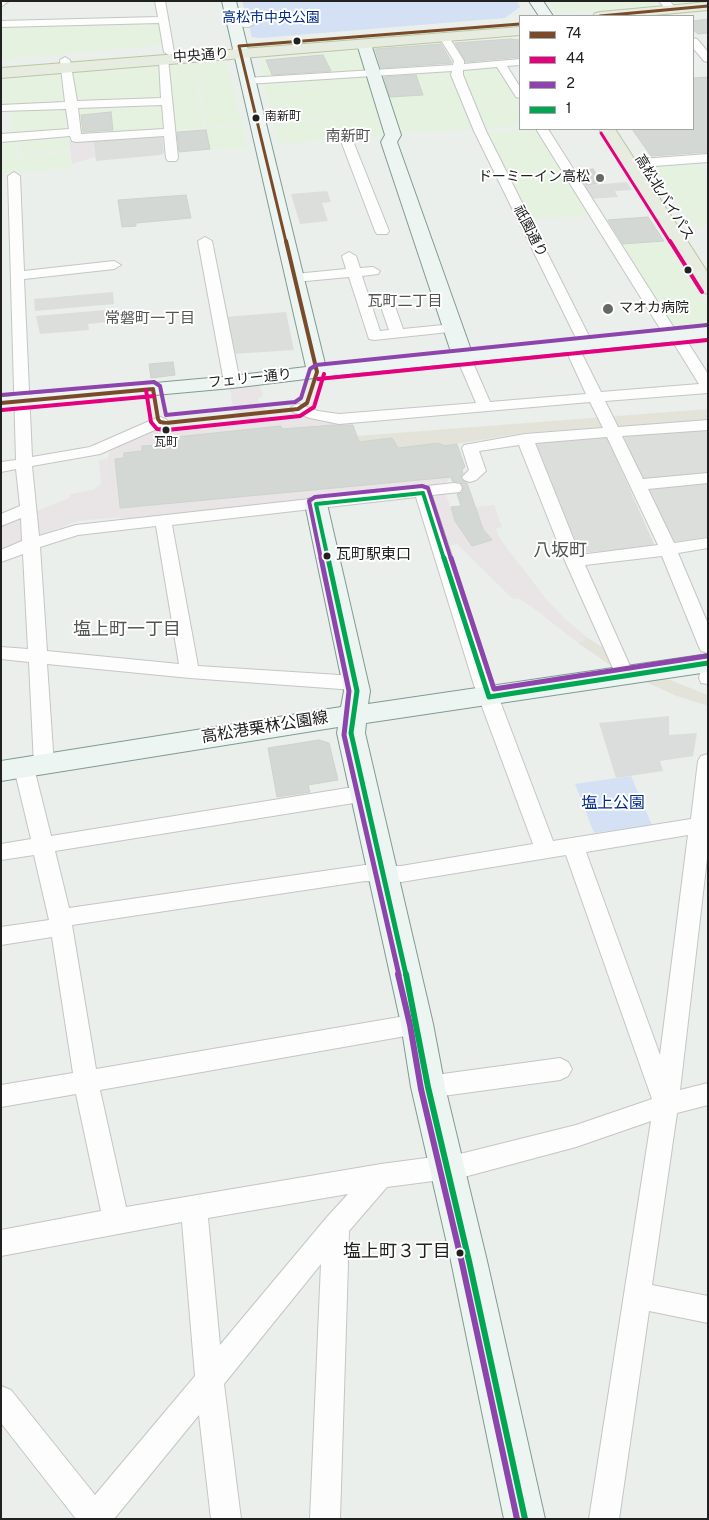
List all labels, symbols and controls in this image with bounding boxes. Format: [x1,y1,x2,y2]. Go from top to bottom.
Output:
park label: 高松市中央公園 [222,11,320,27]
legend [519,15,694,130]
text: 74 [566,25,582,44]
unlabelled marker [292,36,302,46]
street label: 中央通り [172,47,230,67]
text: 44 [566,50,585,69]
text: 2 [566,75,575,94]
text: 1 [566,100,572,119]
place label: 南新町 [265,111,301,125]
marker: 南新町 [251,113,261,123]
district label: 南新町 [326,129,370,147]
street label: 高松北バイパス [630,152,696,244]
place label: ドーミーイン高松 [478,170,590,186]
marker: ドーミーイン高松 [594,172,606,184]
street label: 祇園通り [509,203,549,261]
unlabelled marker [683,265,693,275]
district label: 瓦町二丁目 [368,294,442,312]
place label: マオカ病院 [619,301,689,317]
marker: マオカ病院 [601,302,615,316]
district label: 常磐町一丁目 [105,311,195,329]
street label: フェリー通り [207,367,293,393]
marker: 瓦町 [161,425,171,435]
place label: 瓦町 [154,437,178,451]
district label: 八坂町 [533,541,587,563]
place label: 瓦町駅東口 [336,547,411,565]
marker: 瓦町駅東口 [322,551,332,561]
district label: 塩上町一丁目 [73,620,181,642]
street label: 高松港栗林公園線 [200,710,330,748]
park label: 塩上公園 [581,795,645,815]
place label: 塩上町３丁目 [343,1242,451,1264]
marker: 塩上町３丁目 [455,1248,465,1258]

